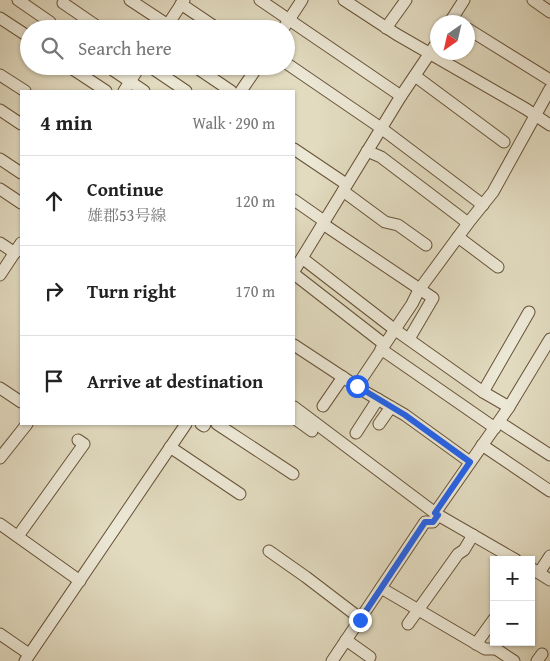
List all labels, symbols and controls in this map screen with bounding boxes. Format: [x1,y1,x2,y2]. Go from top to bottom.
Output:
north arrow [430,15,475,60]
search box [20,20,295,75]
icon: search [38,34,66,62]
text: Search here [78,34,172,62]
text: 4 min [40,107,92,138]
text: Walk · 290 m [192,111,275,135]
text: Continue [87,175,164,203]
icon: ahead [40,187,68,215]
text: 120 m [235,189,275,213]
text: 雄郡53号線 [87,203,166,227]
icon: right [40,277,68,305]
text: Turn right [87,277,176,305]
text: 170 m [235,279,275,303]
icon: arrive [40,367,68,395]
text: Arrive at destination [87,367,263,395]
route start [346,375,369,398]
map controls [490,556,535,646]
button: + [490,556,535,601]
button: − [490,601,535,646]
route end [349,609,372,632]

